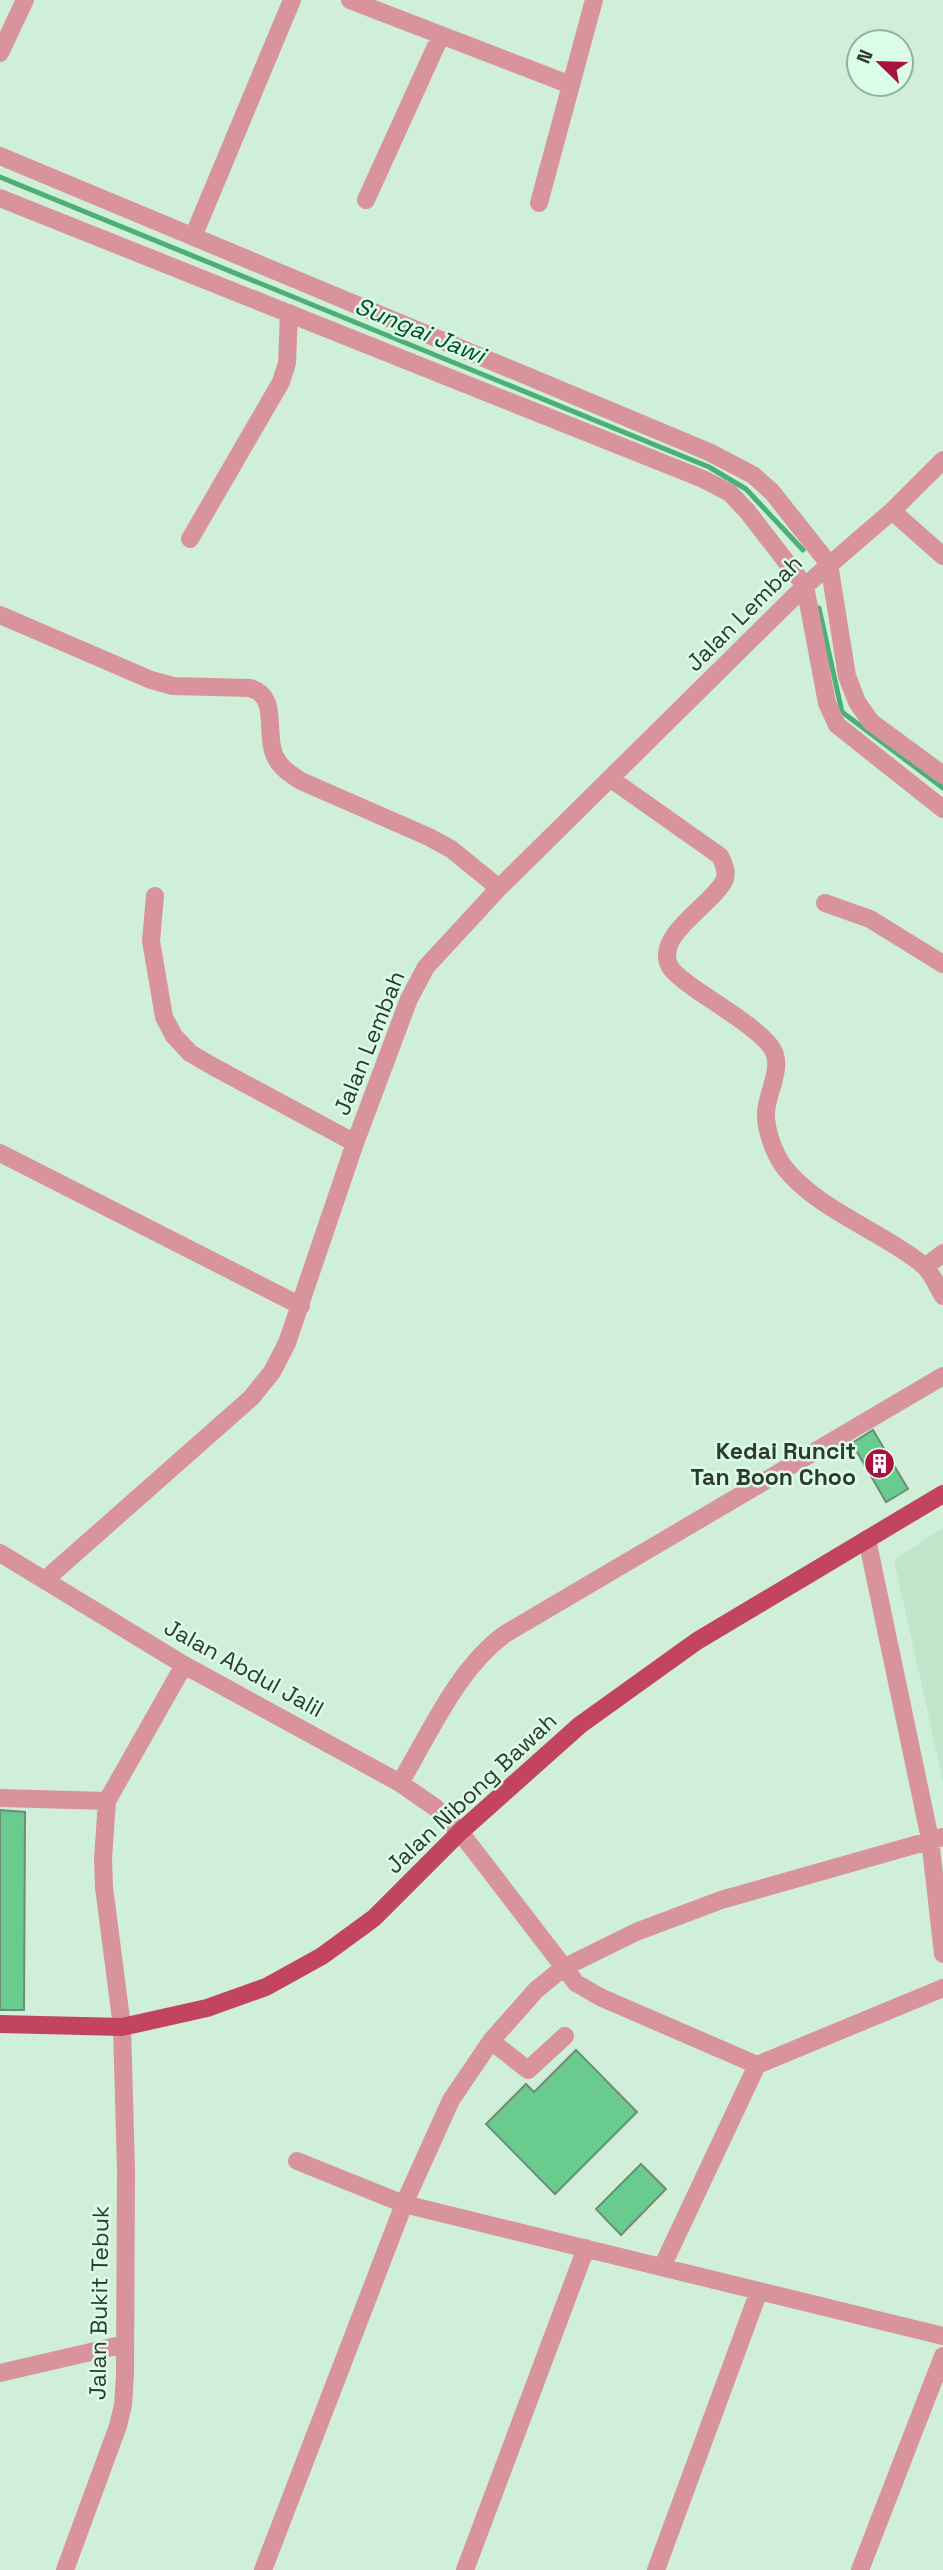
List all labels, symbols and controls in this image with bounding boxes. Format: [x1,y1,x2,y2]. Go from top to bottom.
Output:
north arrow [845,28,915,98]
text: N [851,46,879,67]
water label: Sungai Jawi [350,290,493,371]
street label: Jalan Lembah [679,548,809,678]
street label: Jalan Lembah [326,966,412,1120]
place label: Kedai Runcit Tan Boon Choo [691,1436,856,1492]
building icon: Kedai Runcit Tan Boon Choo [862,1447,896,1481]
street label: Jalan Abdul Jalil [159,1612,329,1724]
street label: Jalan Nibong Bawah [379,1706,563,1880]
street label: Jalan Bukit Tebuk [82,2206,116,2400]

